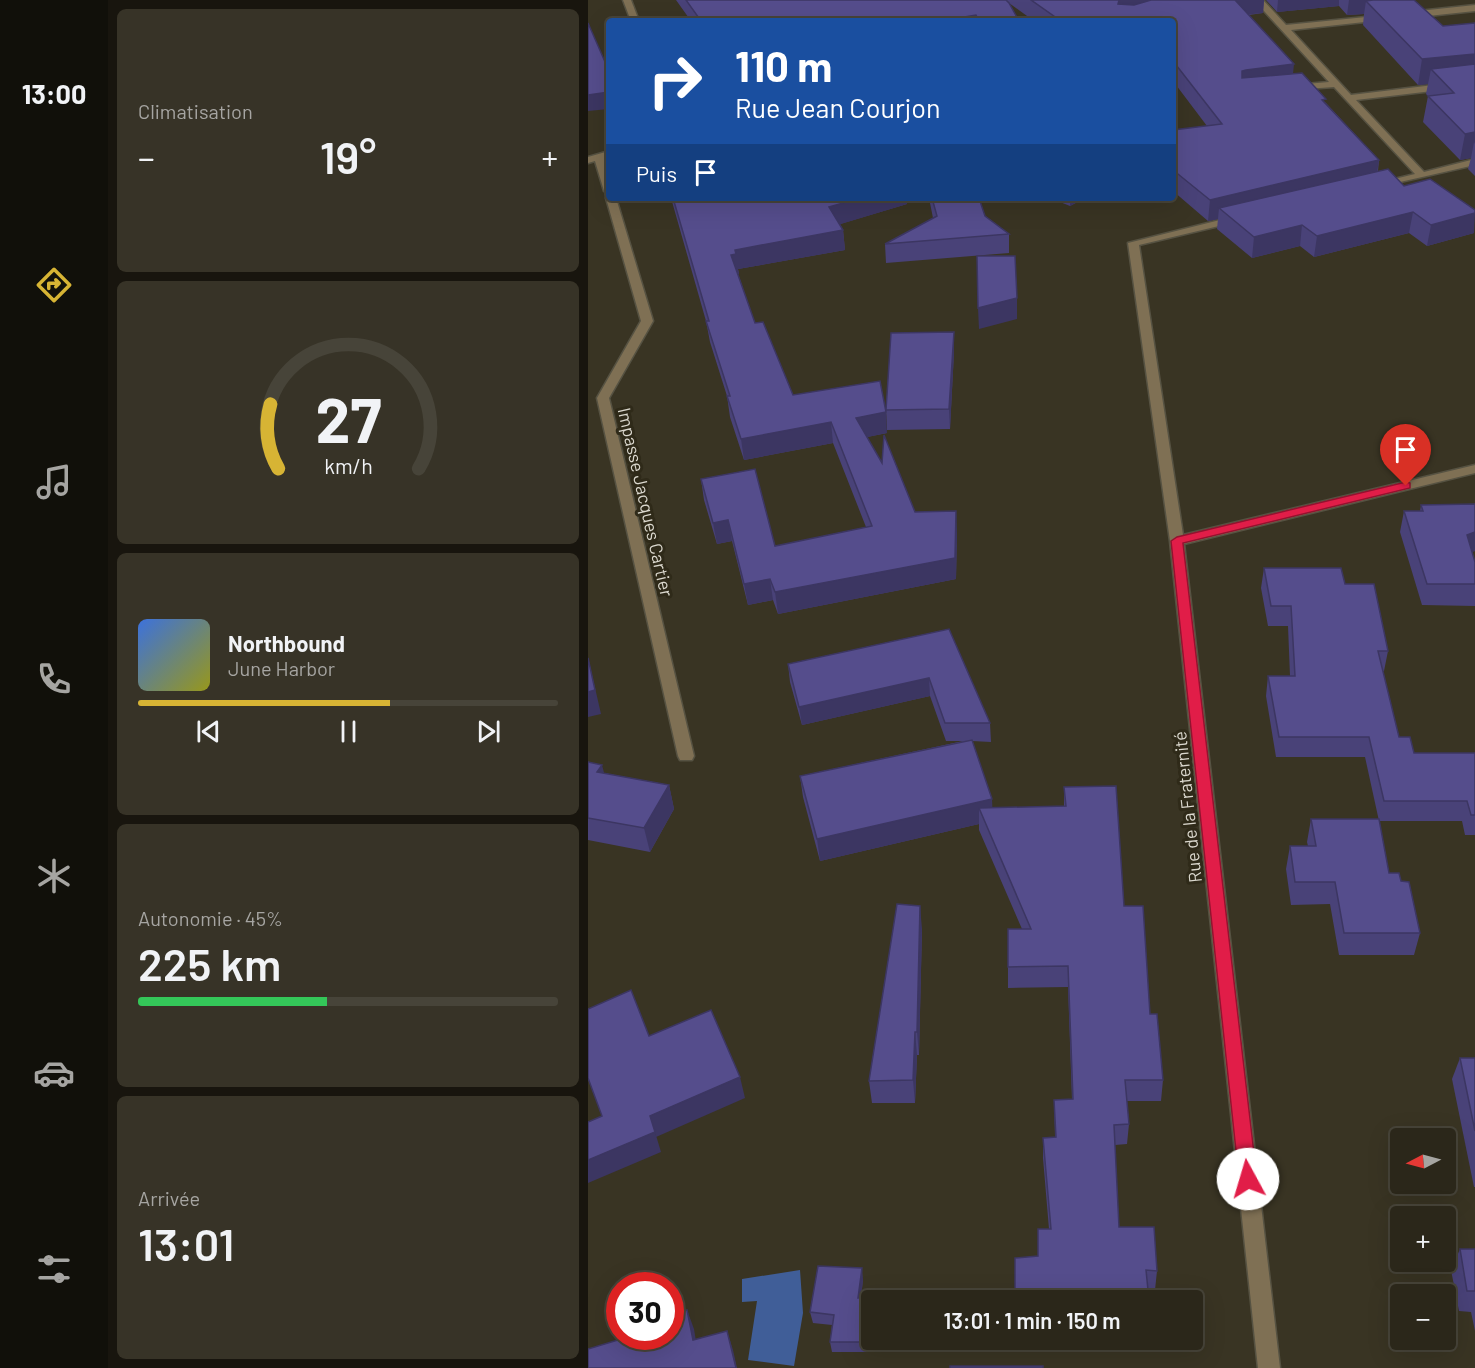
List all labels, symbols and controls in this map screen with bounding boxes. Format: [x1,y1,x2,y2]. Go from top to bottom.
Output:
text: 110 m [735,40,832,90]
icon: right [636,42,714,120]
text: 13:00 [22,77,86,109]
text: Rue Jean Courjon [735,91,941,123]
text: Climatisation [138,99,253,123]
text: 19° [320,129,376,183]
text: − [138,137,155,177]
text: + [542,137,558,177]
icon: arrive [689,156,722,189]
text: Puis [636,160,677,186]
icon: directions [33,264,75,306]
text: 27 [315,381,381,455]
street label: Impasse Jacques Cartier [614,405,679,599]
pin [1380,424,1431,486]
icon: arrive [1389,433,1422,466]
text: km/h [324,454,372,479]
icon: music [33,461,75,503]
text: Northbound [228,630,345,656]
text: June Harbor [228,656,335,680]
icon: phone [33,658,75,700]
icon: previous [192,715,225,748]
icon: pause [332,715,365,748]
icon: next [472,715,505,748]
street label: Rue de la Fraternité [1168,730,1206,884]
icon: climate [33,855,75,897]
text: Autonomie · 45% [138,906,283,930]
text: 225 km [138,936,281,990]
icon: car [33,1052,75,1094]
north arrow [1390,1128,1456,1194]
map controls [1390,1128,1456,1350]
position arrow [1216,1147,1280,1211]
text: Arrivée [138,1186,200,1210]
button: + [1390,1206,1456,1272]
text: 13:01 [138,1216,234,1270]
icon: filters [33,1248,75,1290]
speed limit sign: 30 [606,1272,684,1350]
button: − [1390,1284,1456,1350]
text: 13:01 · 1 min · 150 m [943,1307,1121,1333]

